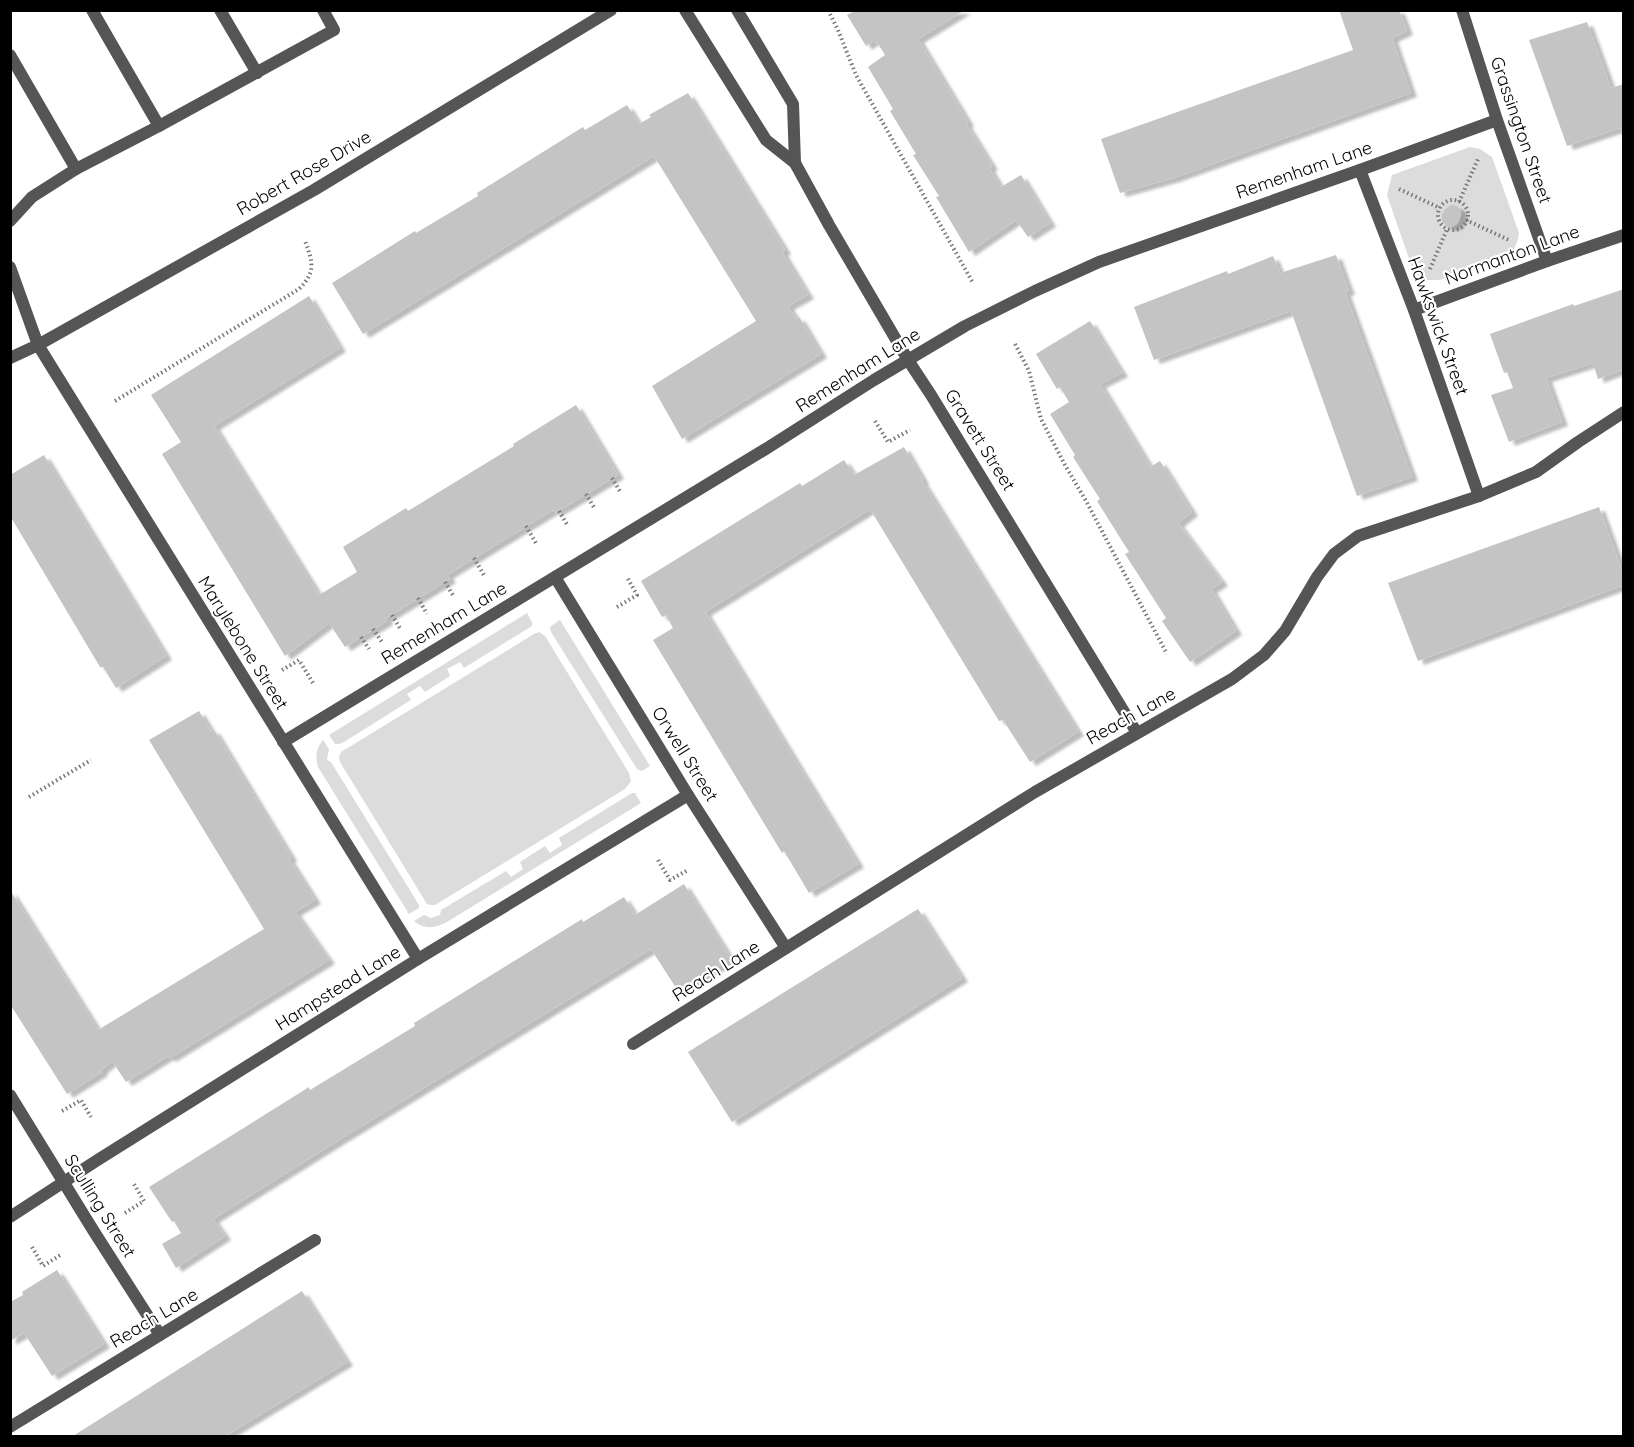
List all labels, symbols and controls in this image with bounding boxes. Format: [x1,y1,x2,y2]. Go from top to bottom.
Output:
street label: Grassington Street [1486,53,1557,206]
street label: Robert Rose Drive [232,125,375,220]
street label: Remenham Lane [1233,135,1375,204]
street label: Normanton Lane [1441,219,1582,290]
street label: Hawkswick Street [1403,253,1474,398]
street label: Remenham Lane [791,322,924,417]
street label: Gravett Street [940,385,1021,495]
street label: Marylebone Street [193,572,294,714]
street label: Remenham Lane [377,576,511,669]
street label: Reach Lane [1082,682,1179,750]
street label: Orwell Street [647,702,724,806]
street label: Reach Lane [668,935,764,1006]
street label: Hampstead Lane [271,940,405,1035]
street label: Sculling Street [60,1150,141,1262]
street label: Reach Lane [106,1282,202,1353]

